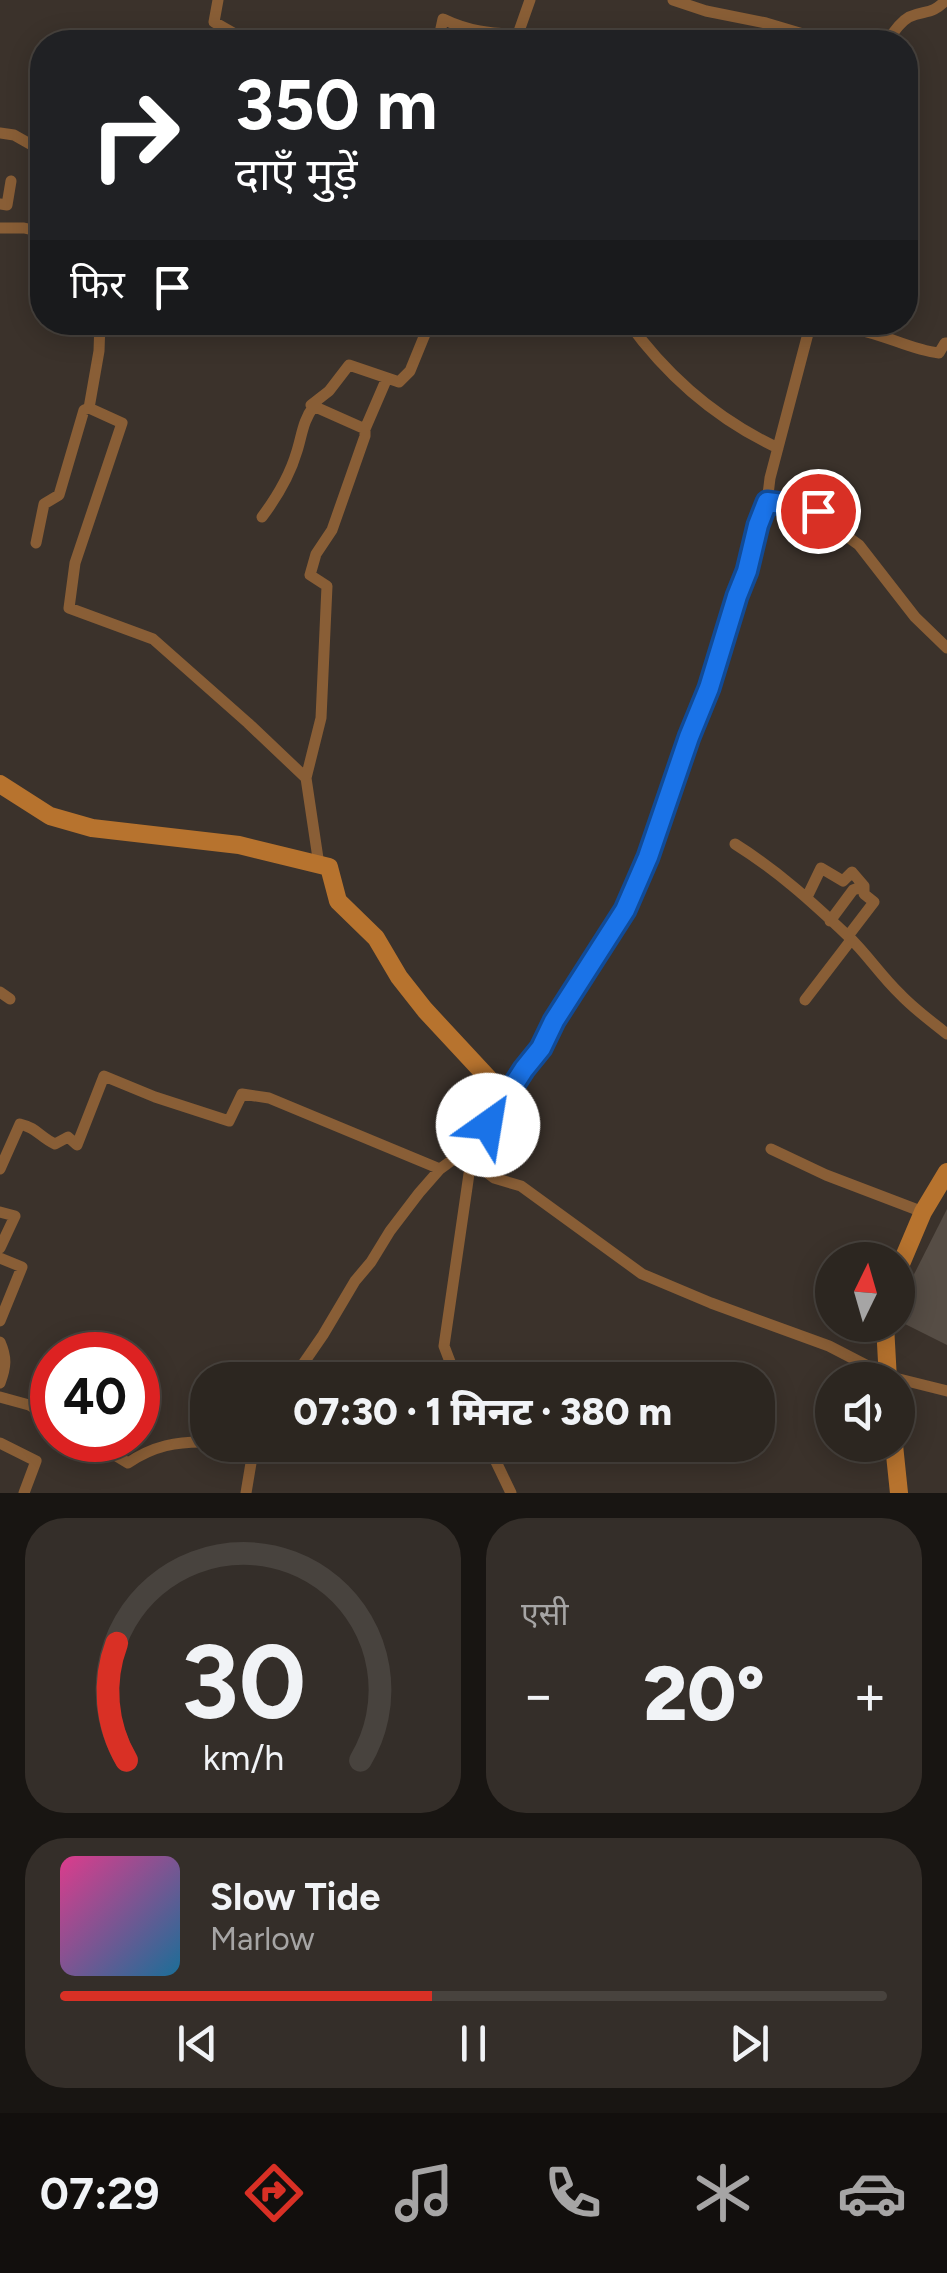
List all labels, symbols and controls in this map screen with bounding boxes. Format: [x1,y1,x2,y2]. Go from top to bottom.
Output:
text: 350 m [235,62,438,147]
icon: right [70,70,200,200]
text: दाएँ मुड़ें [235,147,358,201]
icon: arrive [145,260,200,315]
text: फिर [70,262,125,308]
pin [776,469,861,554]
icon: arrive [791,484,846,539]
position arrow [436,1073,540,1177]
north arrow [815,1242,915,1342]
map controls [815,1242,915,1462]
speed limit sign: 40 [30,1332,160,1462]
button: sound [815,1362,915,1462]
text: 07:30 · 1 मिनट · 380 m [293,1389,672,1435]
text: एसी [521,1595,569,1633]
text: 30 [180,1619,306,1744]
text: 20° [643,1649,765,1739]
text: − [521,1662,555,1728]
text: + [853,1662,887,1728]
text: km/h [202,1736,284,1779]
text: Slow Tide [210,1874,380,1920]
text: Marlow [210,1920,314,1958]
icon: previous [170,2016,225,2071]
icon: pause [446,2016,501,2071]
icon: next [722,2016,777,2071]
icon: directions [239,2158,309,2228]
icon: music [389,2158,459,2228]
icon: phone [538,2158,608,2228]
icon: climate [688,2158,758,2228]
icon: car [837,2158,907,2228]
text: 07:29 [40,2166,160,2220]

